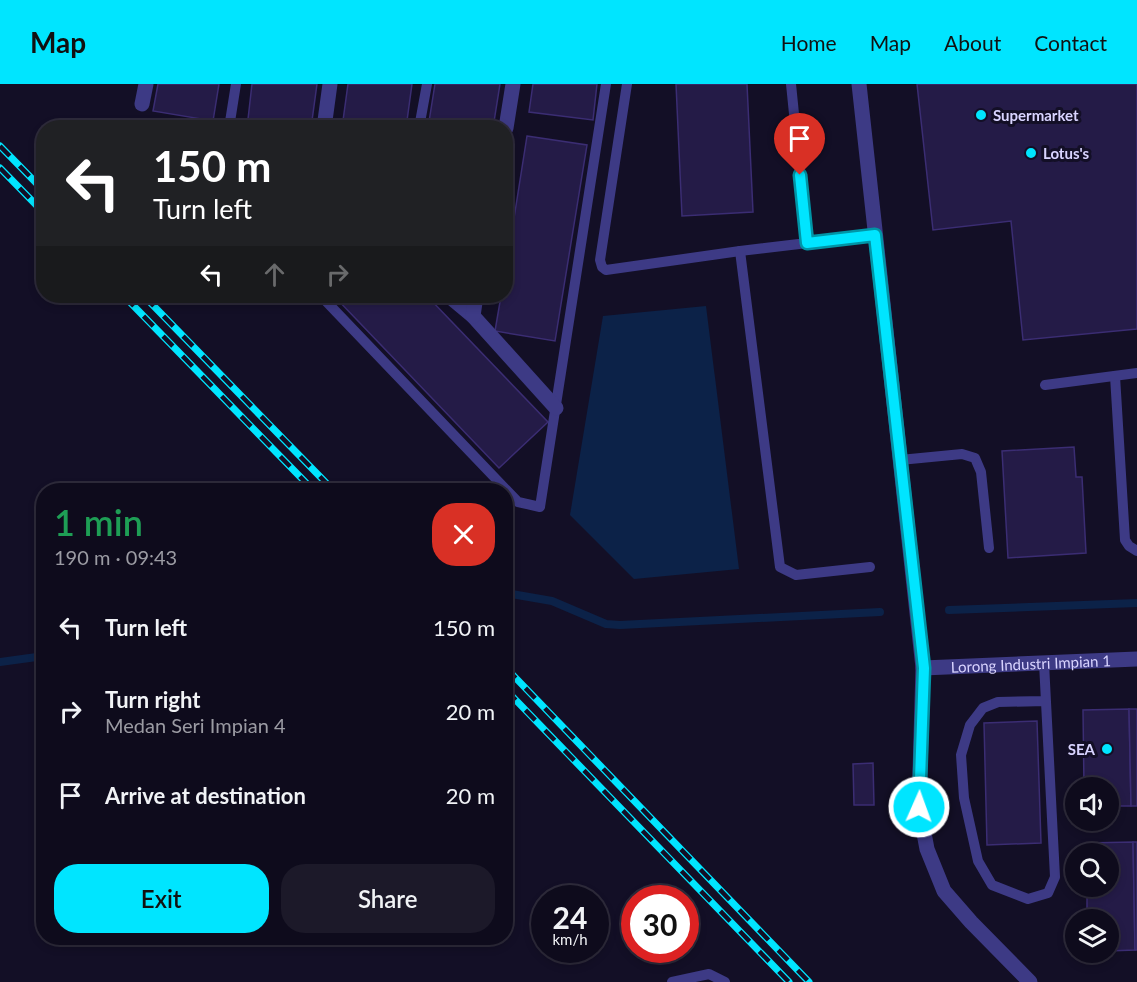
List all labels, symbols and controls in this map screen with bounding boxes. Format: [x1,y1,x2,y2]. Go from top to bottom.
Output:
text: Map [30,25,86,59]
text: Home [781,30,837,55]
text: Map [870,30,911,55]
text: About [944,30,1001,55]
text: Contact [1034,30,1107,55]
place label: Supermarket [993,106,1079,124]
marker: Supermarket [974,108,988,122]
pin [774,113,825,175]
icon: arrive [783,122,816,155]
text: 150 m [153,141,271,191]
icon: left [54,144,132,222]
place label: Lotus's [1043,144,1089,162]
marker: Lotus's [1024,146,1038,160]
text: Turn left [153,192,252,225]
icon: left [195,258,228,291]
icon: ahead [258,258,291,291]
icon: right [321,258,354,291]
text: 1 min [54,500,143,544]
button: close [432,503,495,566]
text: 190 m · 09:43 [54,545,177,569]
icon: left [54,611,87,644]
text: Turn left [105,614,187,641]
text: 150 m [433,614,495,641]
street label: Lorong Industri Impian 1 [950,651,1111,676]
text: Turn right [105,686,200,713]
icon: right [54,695,87,728]
text: 20 m [446,698,495,725]
text: Medan Seri Impian 4 [105,713,286,737]
place label: SEA [1068,740,1096,758]
marker: SEA [1100,742,1114,756]
position arrow [887,775,951,839]
map controls [1065,777,1119,963]
button: sound [1065,777,1119,831]
icon: arrive [54,779,87,812]
text: Arrive at destination [105,782,306,809]
text: 20 m [446,782,495,809]
button: search [1065,843,1119,897]
button: Exit [54,864,269,933]
button: Share [281,864,495,933]
speed limit sign: 30 [621,885,699,963]
text: 24 [553,899,587,935]
button: layers [1065,909,1119,963]
text: km/h [552,930,588,948]

